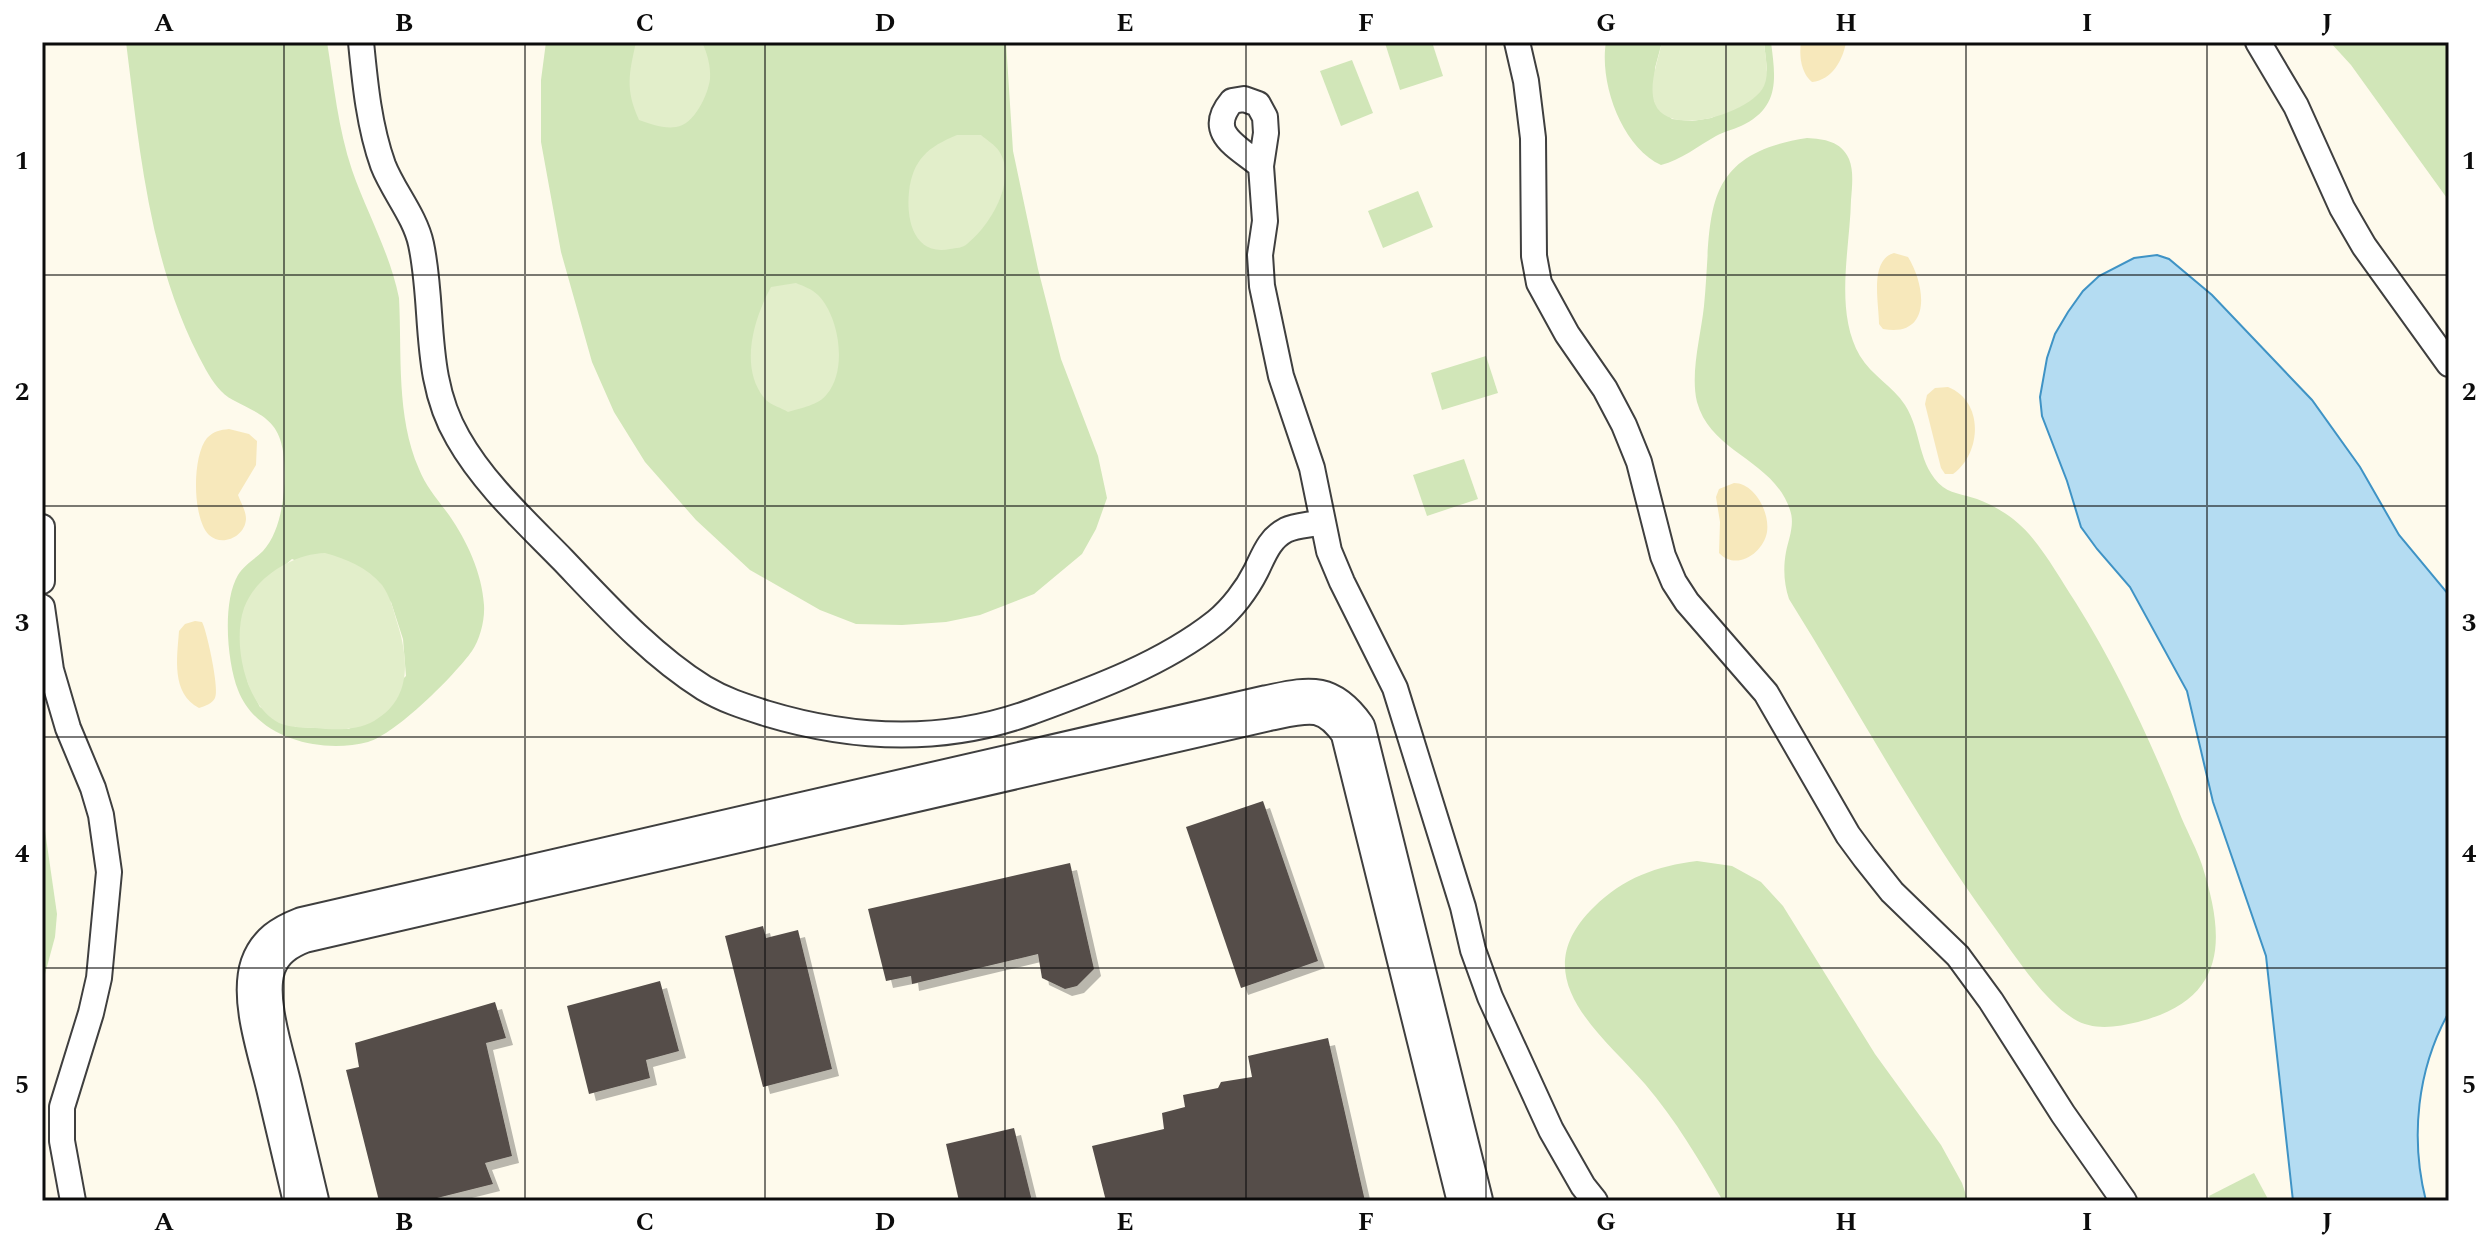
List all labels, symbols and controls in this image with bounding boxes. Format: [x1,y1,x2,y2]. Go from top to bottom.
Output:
text: A [154,3,174,43]
text: B [395,3,413,43]
text: C [636,3,654,43]
text: D [875,3,895,43]
text: E [1116,3,1134,43]
text: F [1358,3,1374,43]
text: G [1596,3,1616,43]
text: H [1835,3,1857,43]
text: I [2082,3,2092,43]
text: J [2321,3,2333,43]
text: 1 [15,141,29,181]
text: 1 [2462,141,2476,181]
text: 2 [15,372,29,412]
text: 2 [2462,372,2476,412]
text: 3 [15,603,29,643]
text: 3 [2462,603,2476,643]
text: 4 [15,834,30,874]
text: 4 [2462,834,2477,874]
text: 5 [15,1065,29,1105]
text: 5 [2462,1065,2476,1105]
text: A [154,1202,174,1242]
text: B [395,1202,413,1242]
text: C [636,1202,654,1242]
text: D [875,1202,895,1242]
text: E [1116,1202,1134,1242]
text: F [1358,1202,1374,1242]
text: G [1596,1202,1616,1242]
text: H [1835,1202,1857,1242]
text: I [2082,1202,2092,1242]
text: J [2321,1202,2333,1242]

